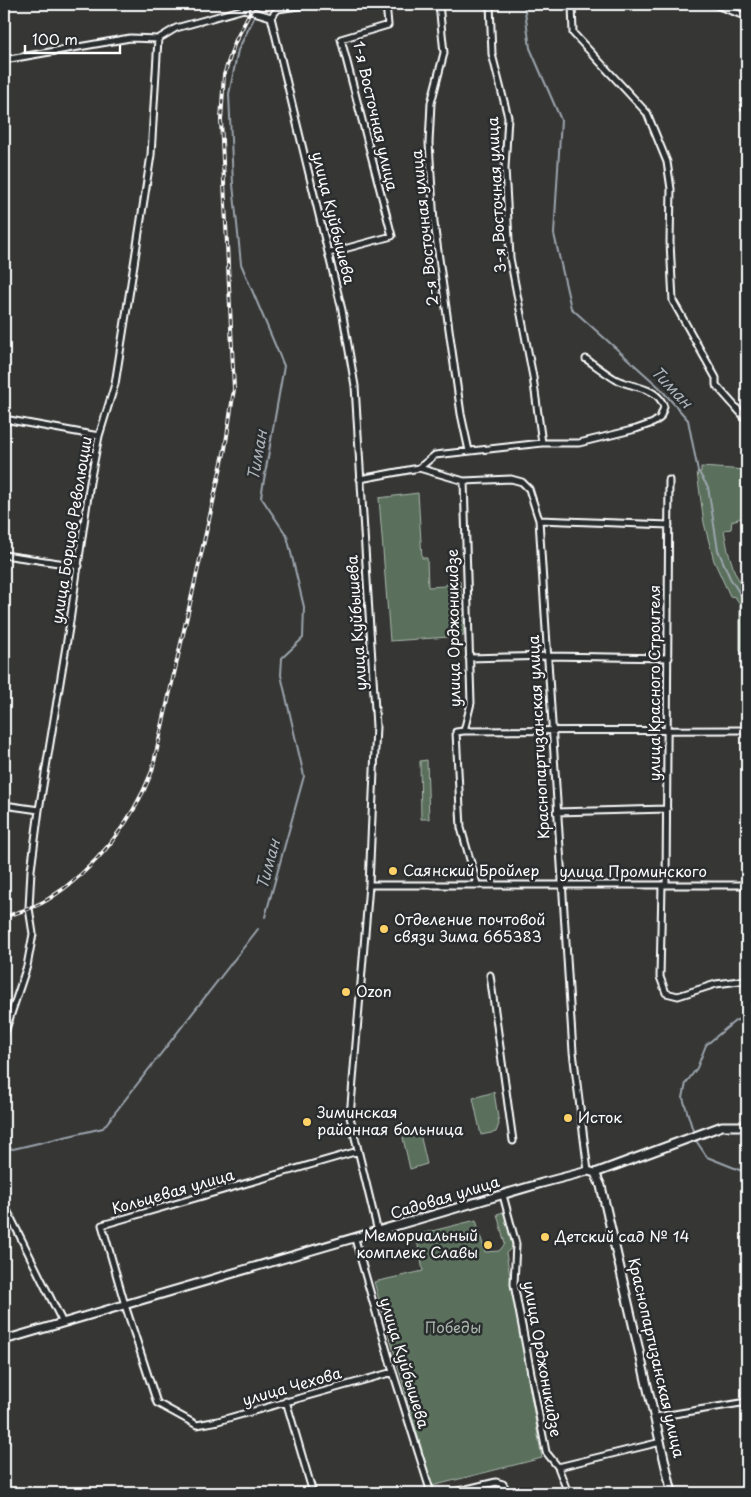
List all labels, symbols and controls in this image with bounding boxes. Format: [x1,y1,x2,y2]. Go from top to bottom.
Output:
scale bar [25,22,120,54]
text: 100 m [32,27,78,50]
street label: 1-я Восточная улица [348,38,405,193]
street label: 3-я Восточная улица [480,116,511,274]
street label: 2-я Восточная улица [404,148,443,307]
street label: улица Куйбышева [307,149,362,287]
water label: Тиман [647,360,700,414]
water label: Тиман [240,427,272,482]
street label: улица Борцов Революции [44,434,97,625]
street label: улица Орджоникидзе [440,549,465,707]
street label: улица Куйбышева [339,554,372,692]
street label: улица Красного Строителя [642,585,665,781]
street label: Краснопартизанская улица [521,634,554,840]
water label: Тиман [249,835,285,891]
place label: Саянский Бройлер [403,858,539,881]
street label: улица Проминского [559,859,707,882]
marker: Саянский Бройлер [387,865,399,877]
place label: Отделение почтовой связи Зима 665383 [394,907,545,947]
marker: Отделение почтовой связи Зима 665383 [378,923,390,935]
place label: Ozon [356,979,392,1002]
marker: Ozon [340,986,352,998]
place label: Зиминская районная больница [317,1100,464,1140]
place label: Исток [578,1105,622,1128]
marker: Исток [562,1112,574,1124]
marker: Зиминская районная больница [301,1116,313,1128]
street label: Кольцевая улица [108,1162,237,1219]
street label: Садовая улица [387,1169,502,1224]
place label: Мемориальный комплекс Славы [356,1223,478,1263]
place label: Детский сад № 14 [554,1224,690,1247]
marker: Детский сад № 14 [539,1231,551,1243]
marker: Мемориальный комплекс Славы [482,1239,494,1251]
street label: Краснопартизанская улица [623,1256,692,1460]
street label: улица Орджоникидзе [518,1279,569,1439]
street label: улица Куйбышева [375,1294,436,1431]
park label: Победы [425,1315,481,1338]
street label: улица Чехова [239,1360,345,1411]

